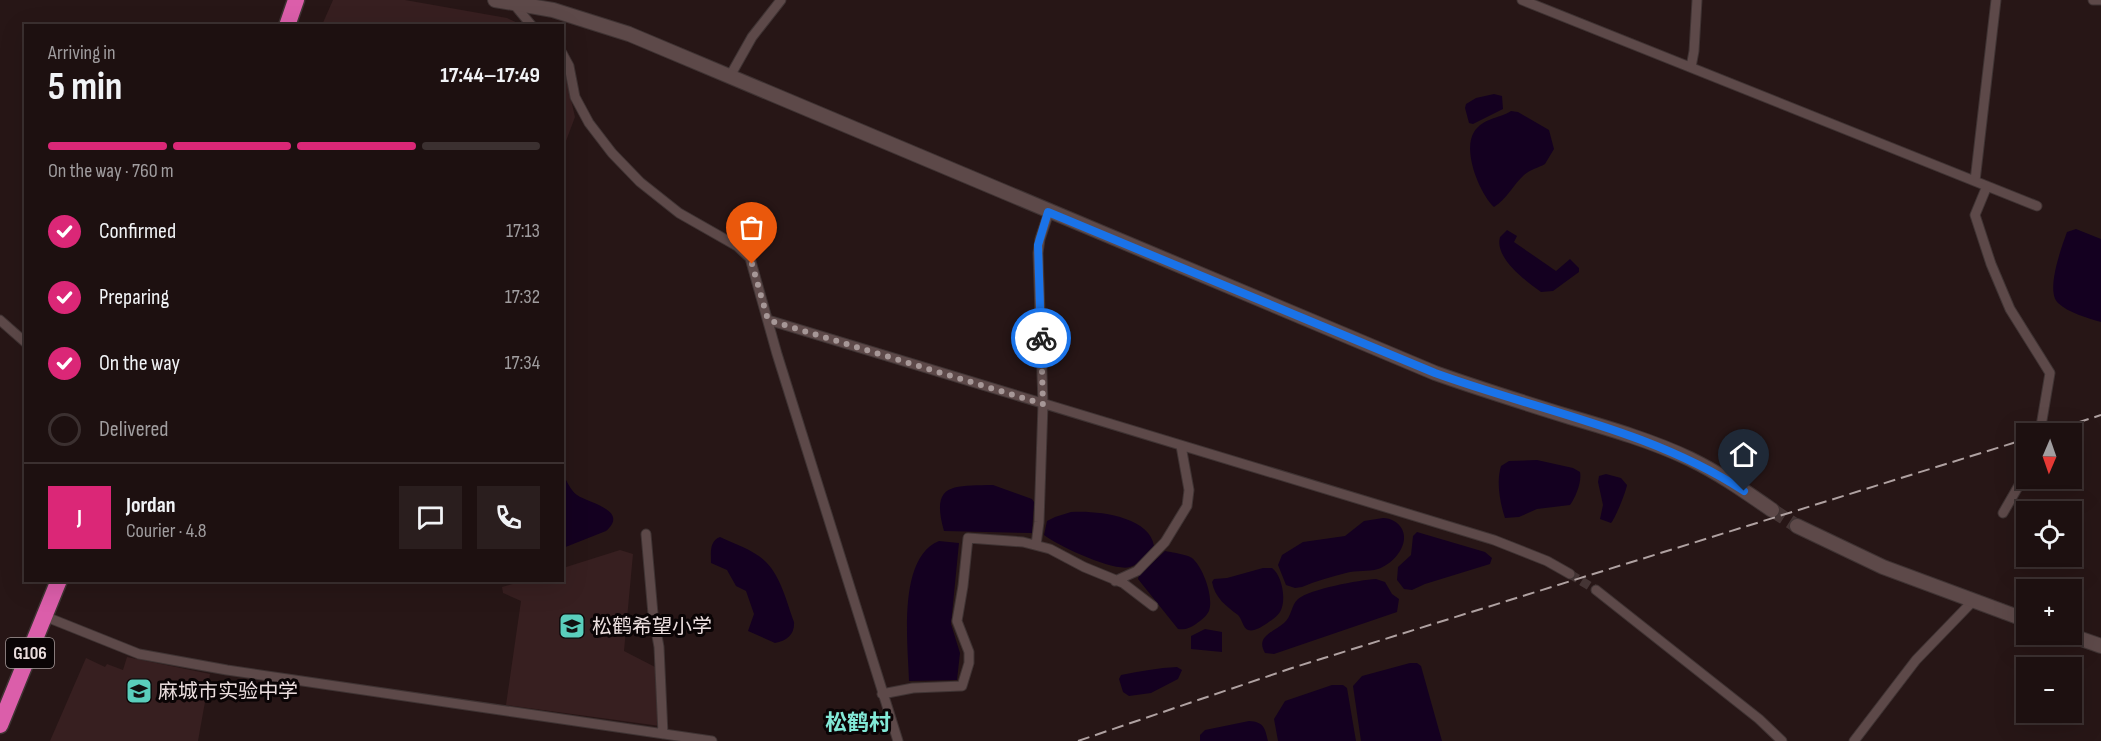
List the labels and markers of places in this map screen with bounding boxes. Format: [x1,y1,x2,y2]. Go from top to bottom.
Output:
pin [726,202,777,264]
pin [1718,429,1769,491]
school or university icon: 松鹤希望小学 [557,611,587,641]
place label: 松鹤希望小学 [592,615,712,639]
school or university icon: 麻城市实验中学 [124,676,154,706]
place label: 麻城市实验中学 [158,680,298,704]

